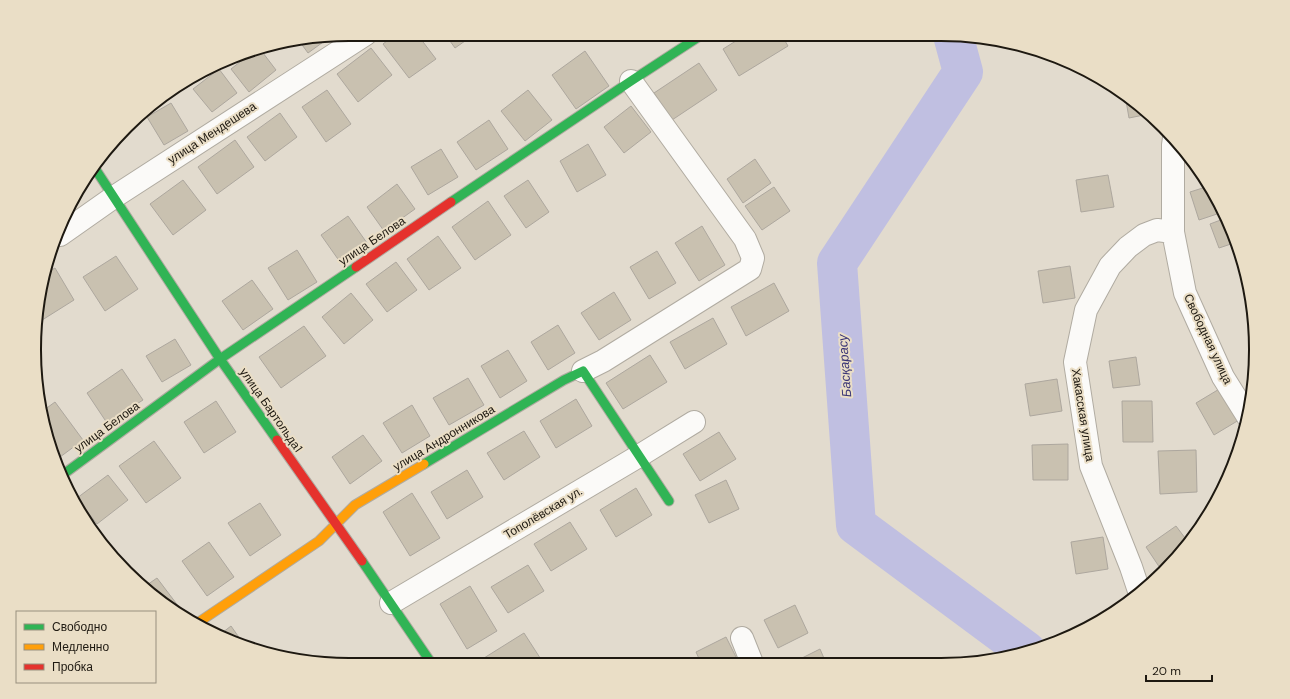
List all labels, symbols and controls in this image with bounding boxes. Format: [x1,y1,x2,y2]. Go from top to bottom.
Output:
street label: улица Мендешева [165,98,260,168]
street label: улица Белова [336,213,409,269]
street label: Свободная улица [1180,291,1236,387]
water label: Басқарасу [834,333,855,398]
street label: улица Бартольда1 [236,365,306,455]
street label: Хакасская улица [1068,367,1098,463]
street label: улица Белова [71,398,143,456]
street label: улица Андронникова [390,401,498,475]
street label: Тополёвская ул. [501,483,585,543]
legend [16,611,156,683]
text: Свободно [52,619,107,635]
text: Медленно [52,639,109,655]
scale bar [1146,657,1212,683]
text: Пробка [52,659,93,675]
text: 20 m [1152,663,1181,679]

